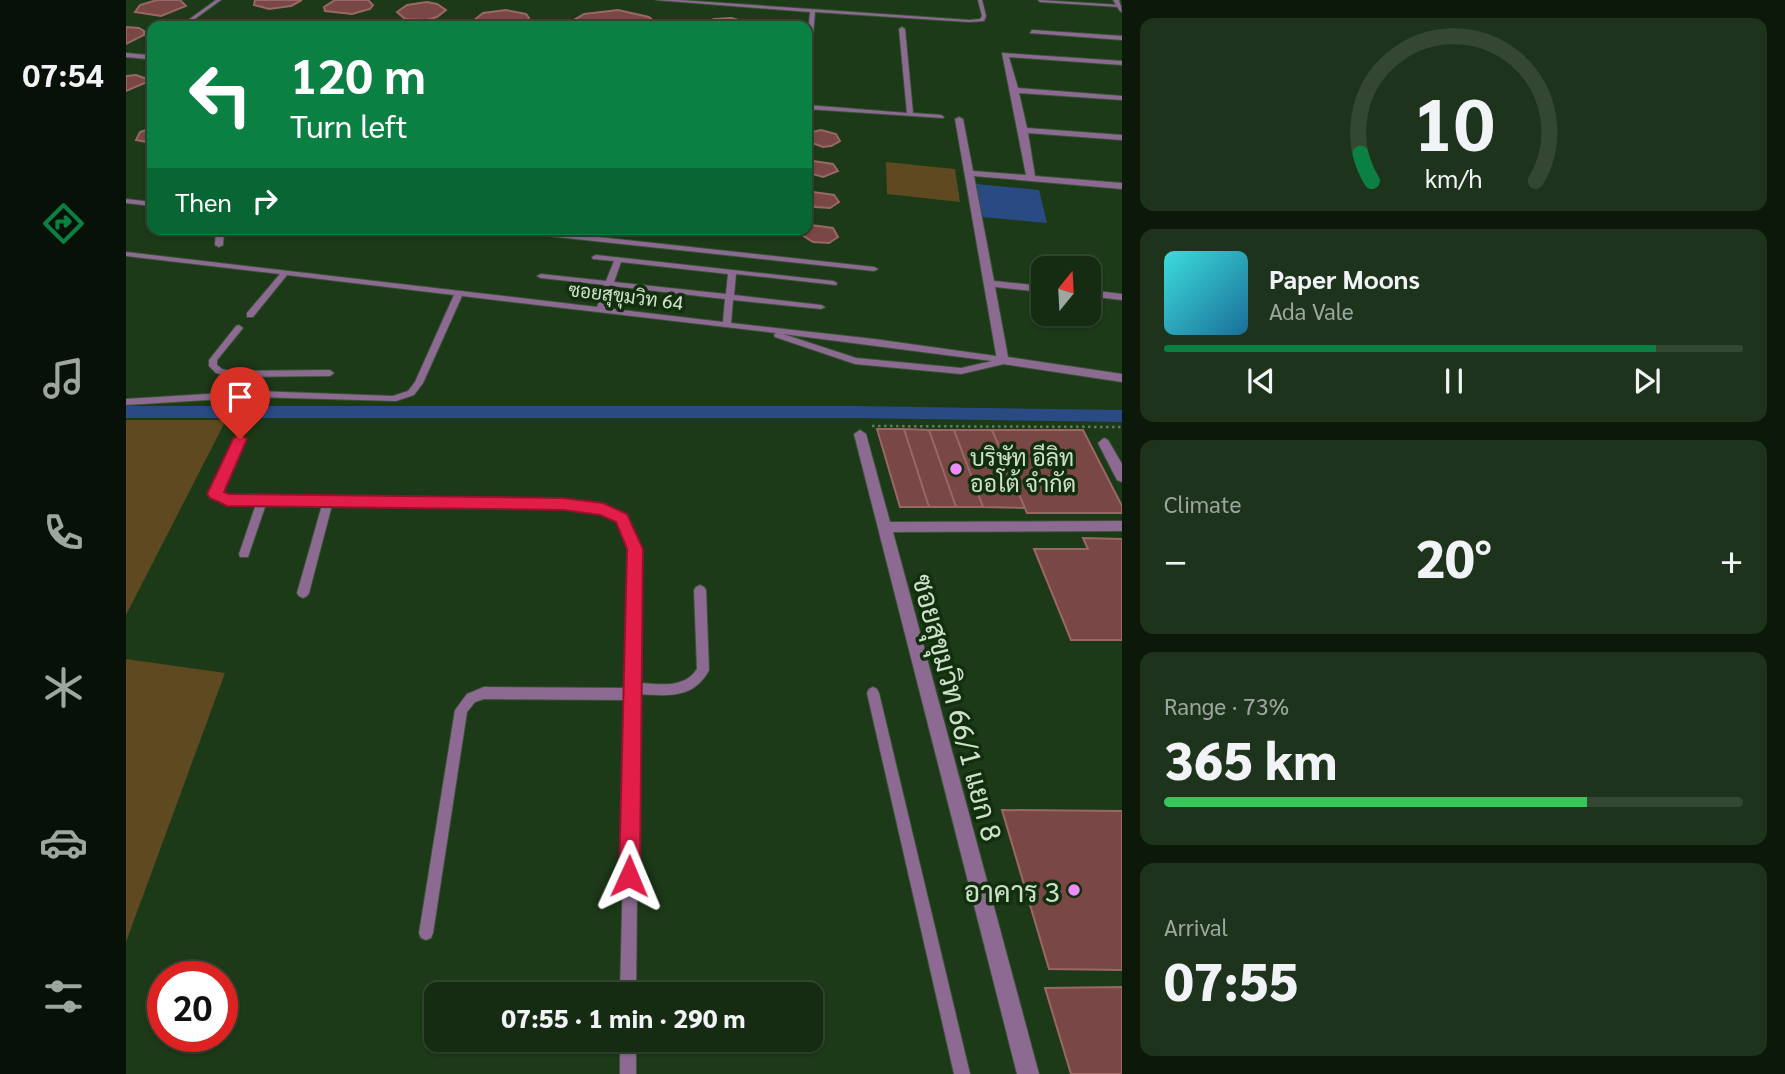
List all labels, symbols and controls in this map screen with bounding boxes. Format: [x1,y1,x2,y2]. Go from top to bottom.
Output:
text: 120 m [290,42,426,105]
icon: left [175,49,266,140]
text: 07:54 [22,53,104,94]
text: 10 [1412,73,1495,168]
text: Turn left [290,104,408,145]
text: km/h [1425,160,1482,193]
icon: right [246,182,284,220]
text: Then [175,184,232,218]
icon: directions [39,199,88,248]
north arrow [1031,256,1101,326]
map controls [1031,256,1101,326]
text: Paper Moons [1269,261,1420,295]
street label: ซอยสุขุมวิท 64 [567,276,685,316]
text: Ada Vale [1269,295,1354,325]
icon: music [39,354,88,403]
icon: previous [1242,362,1280,400]
icon: pause [1435,362,1473,400]
icon: next [1628,362,1666,400]
pin [210,367,270,439]
icon: arrive [221,378,259,416]
place label: บริษัท อีลิท ออโต้ จำกัด [970,441,1076,497]
marker: บริษัท อีลิท ออโต้ จำกัด [948,461,964,477]
text: Climate [1164,488,1242,518]
icon: phone [39,508,88,557]
text: 20° [1415,522,1492,590]
text: − [1164,532,1187,582]
text: + [1720,532,1743,582]
street label: ซอยสุขุมวิท 66/1 แยก 8 [902,570,1012,845]
icon: climate [39,663,88,712]
text: Range · 73% [1164,690,1289,720]
text: 365 km [1164,724,1337,792]
icon: car [39,818,88,867]
position arrow [592,839,666,913]
place label: อาคาร 3 [964,872,1060,908]
marker: อาคาร 3 [1066,882,1082,898]
text: Arrival [1164,911,1228,941]
text: 07:55 [1164,945,1298,1013]
speed limit sign: 20 [147,961,238,1052]
icon: filters [39,972,88,1021]
text: 07:55 · 1 min · 290 m [501,1000,746,1034]

